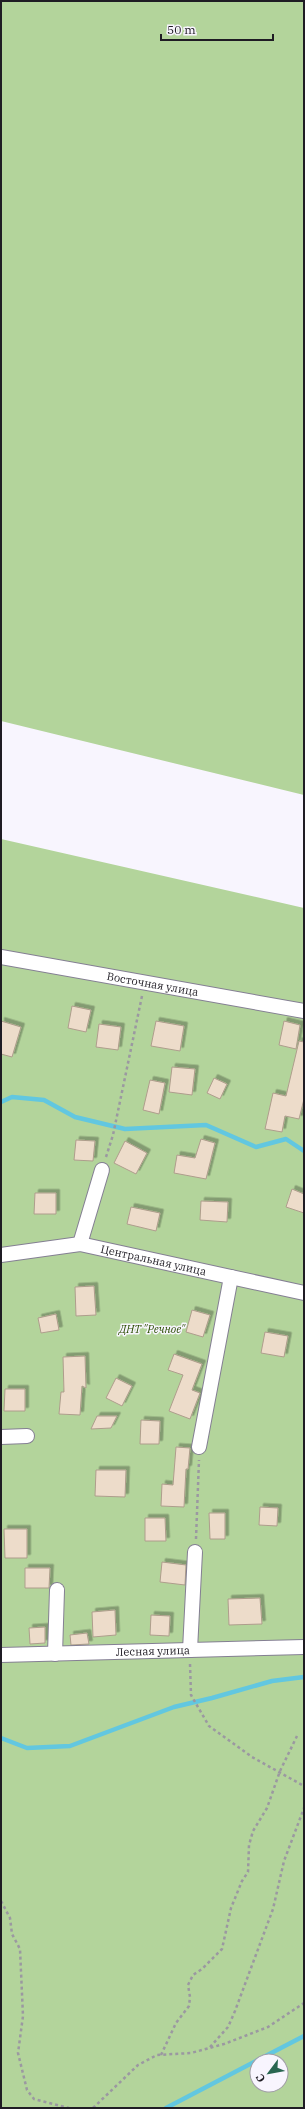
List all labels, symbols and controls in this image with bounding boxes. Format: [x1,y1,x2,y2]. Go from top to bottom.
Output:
scale bar [161,16,273,42]
text: 50 m [167,22,196,37]
street label: Восточная улица [106,969,200,999]
street label: Центральная улица [99,1242,208,1278]
park label: ДНТ "Речное" [118,1322,186,1336]
street label: Лесная улица [116,1643,190,1659]
north arrow [249,2053,289,2093]
text: С [253,2071,268,2085]

